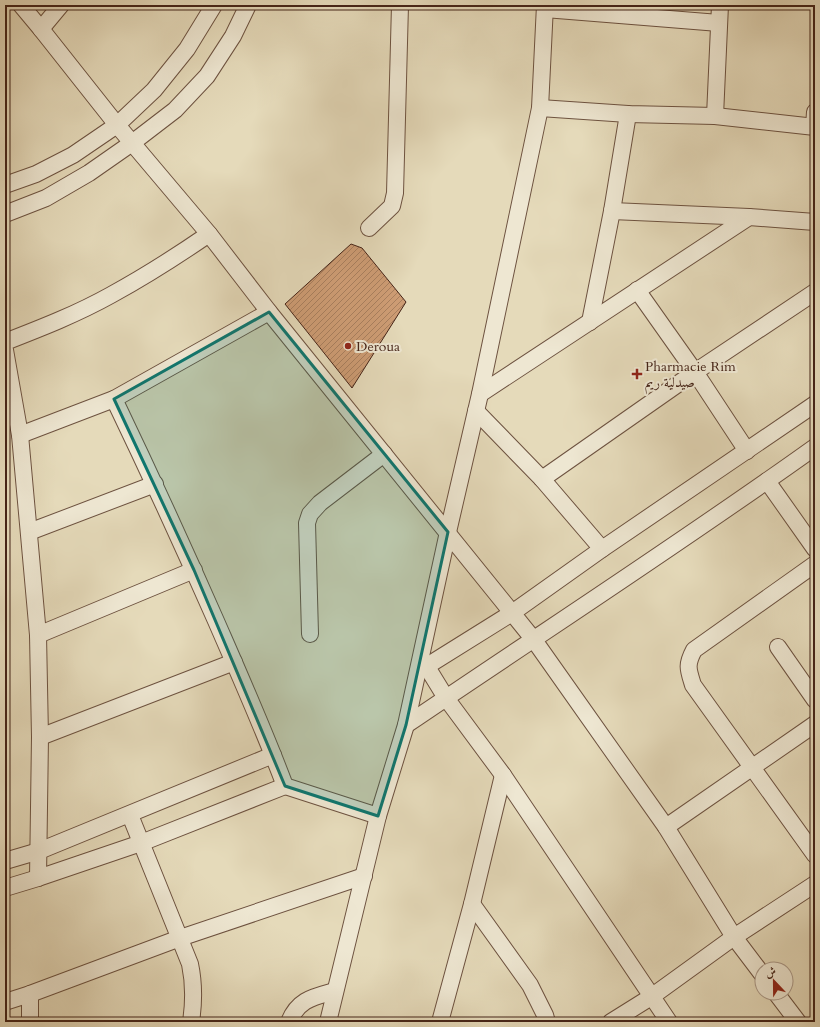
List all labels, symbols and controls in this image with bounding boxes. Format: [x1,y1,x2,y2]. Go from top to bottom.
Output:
place label: Deroua [356,337,400,356]
marker: Deroua [343,341,353,351]
place label: Pharmacie Rim صيدلية ريم [645,357,736,395]
marker: Pharmacie Rim صيدلية ريم [632,369,642,379]
north arrow [754,961,794,1001]
text: ش [763,963,778,981]

